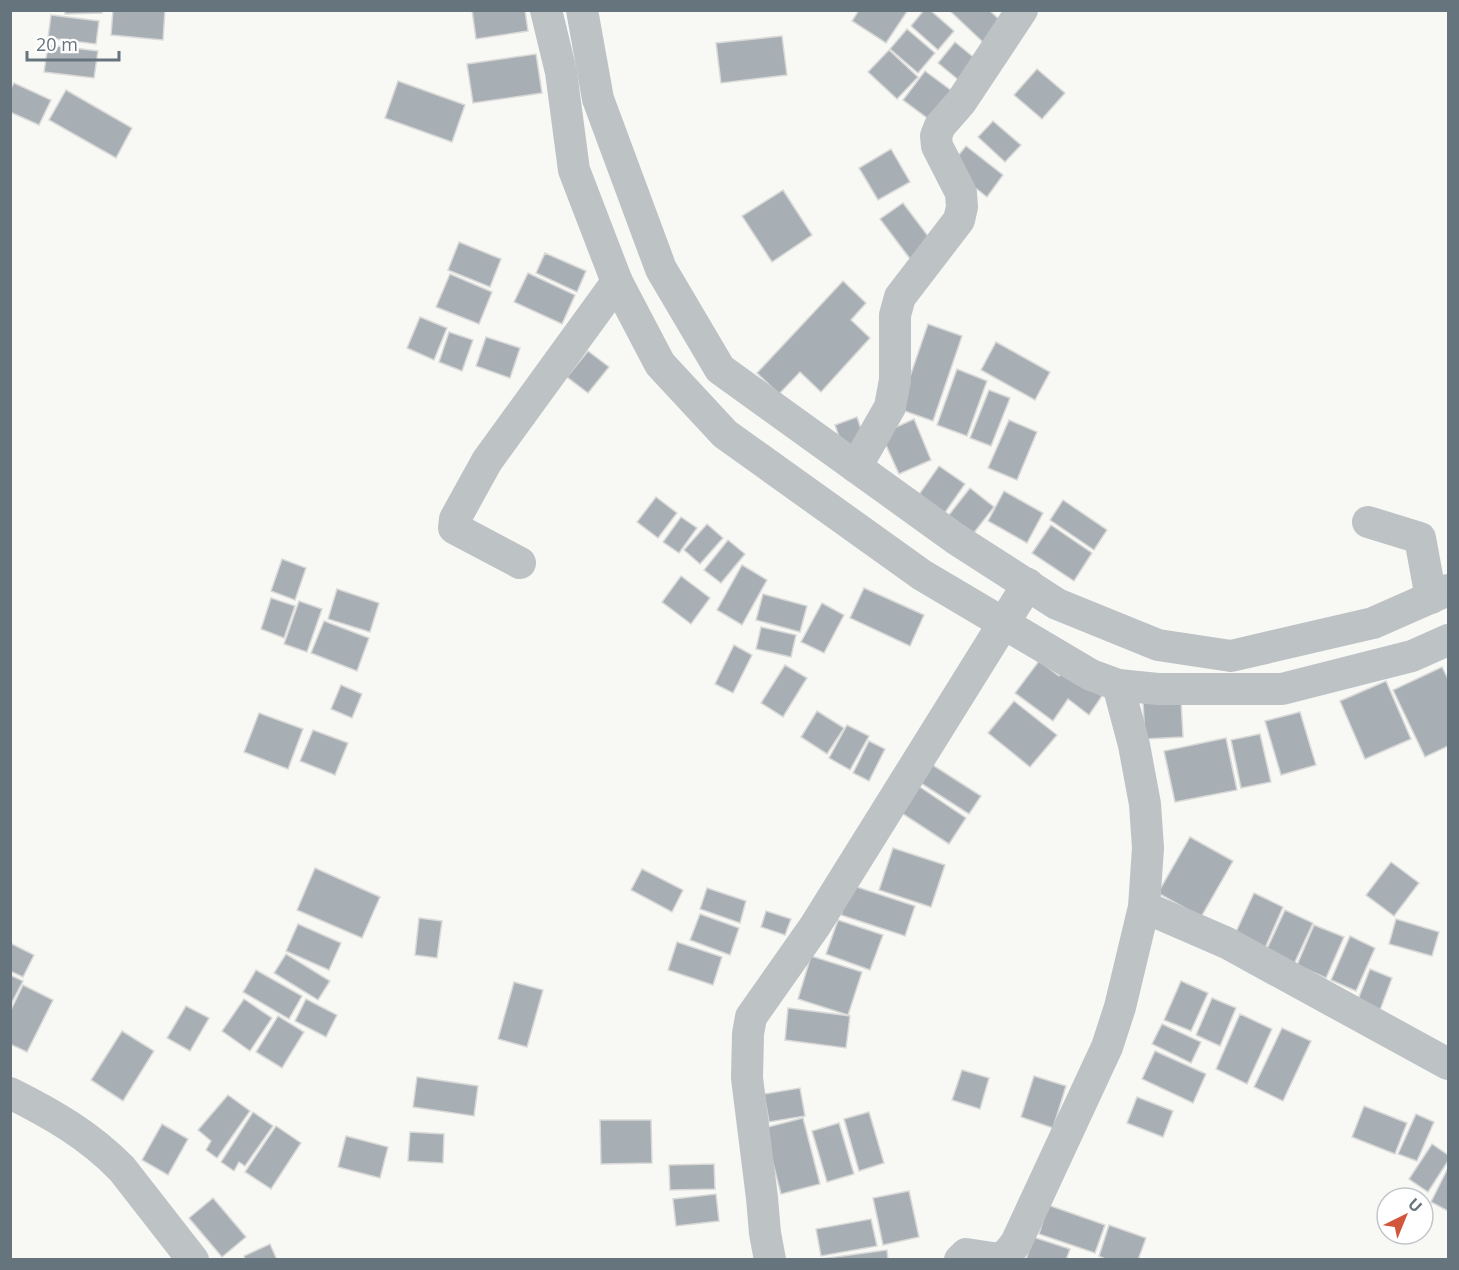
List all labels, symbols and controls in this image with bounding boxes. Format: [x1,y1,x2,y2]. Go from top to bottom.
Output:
scale bar [27,24,118,62]
text: 20 m [36,32,78,56]
north arrow [1375,1186,1435,1246]
text: U [1403,1193,1427,1217]

